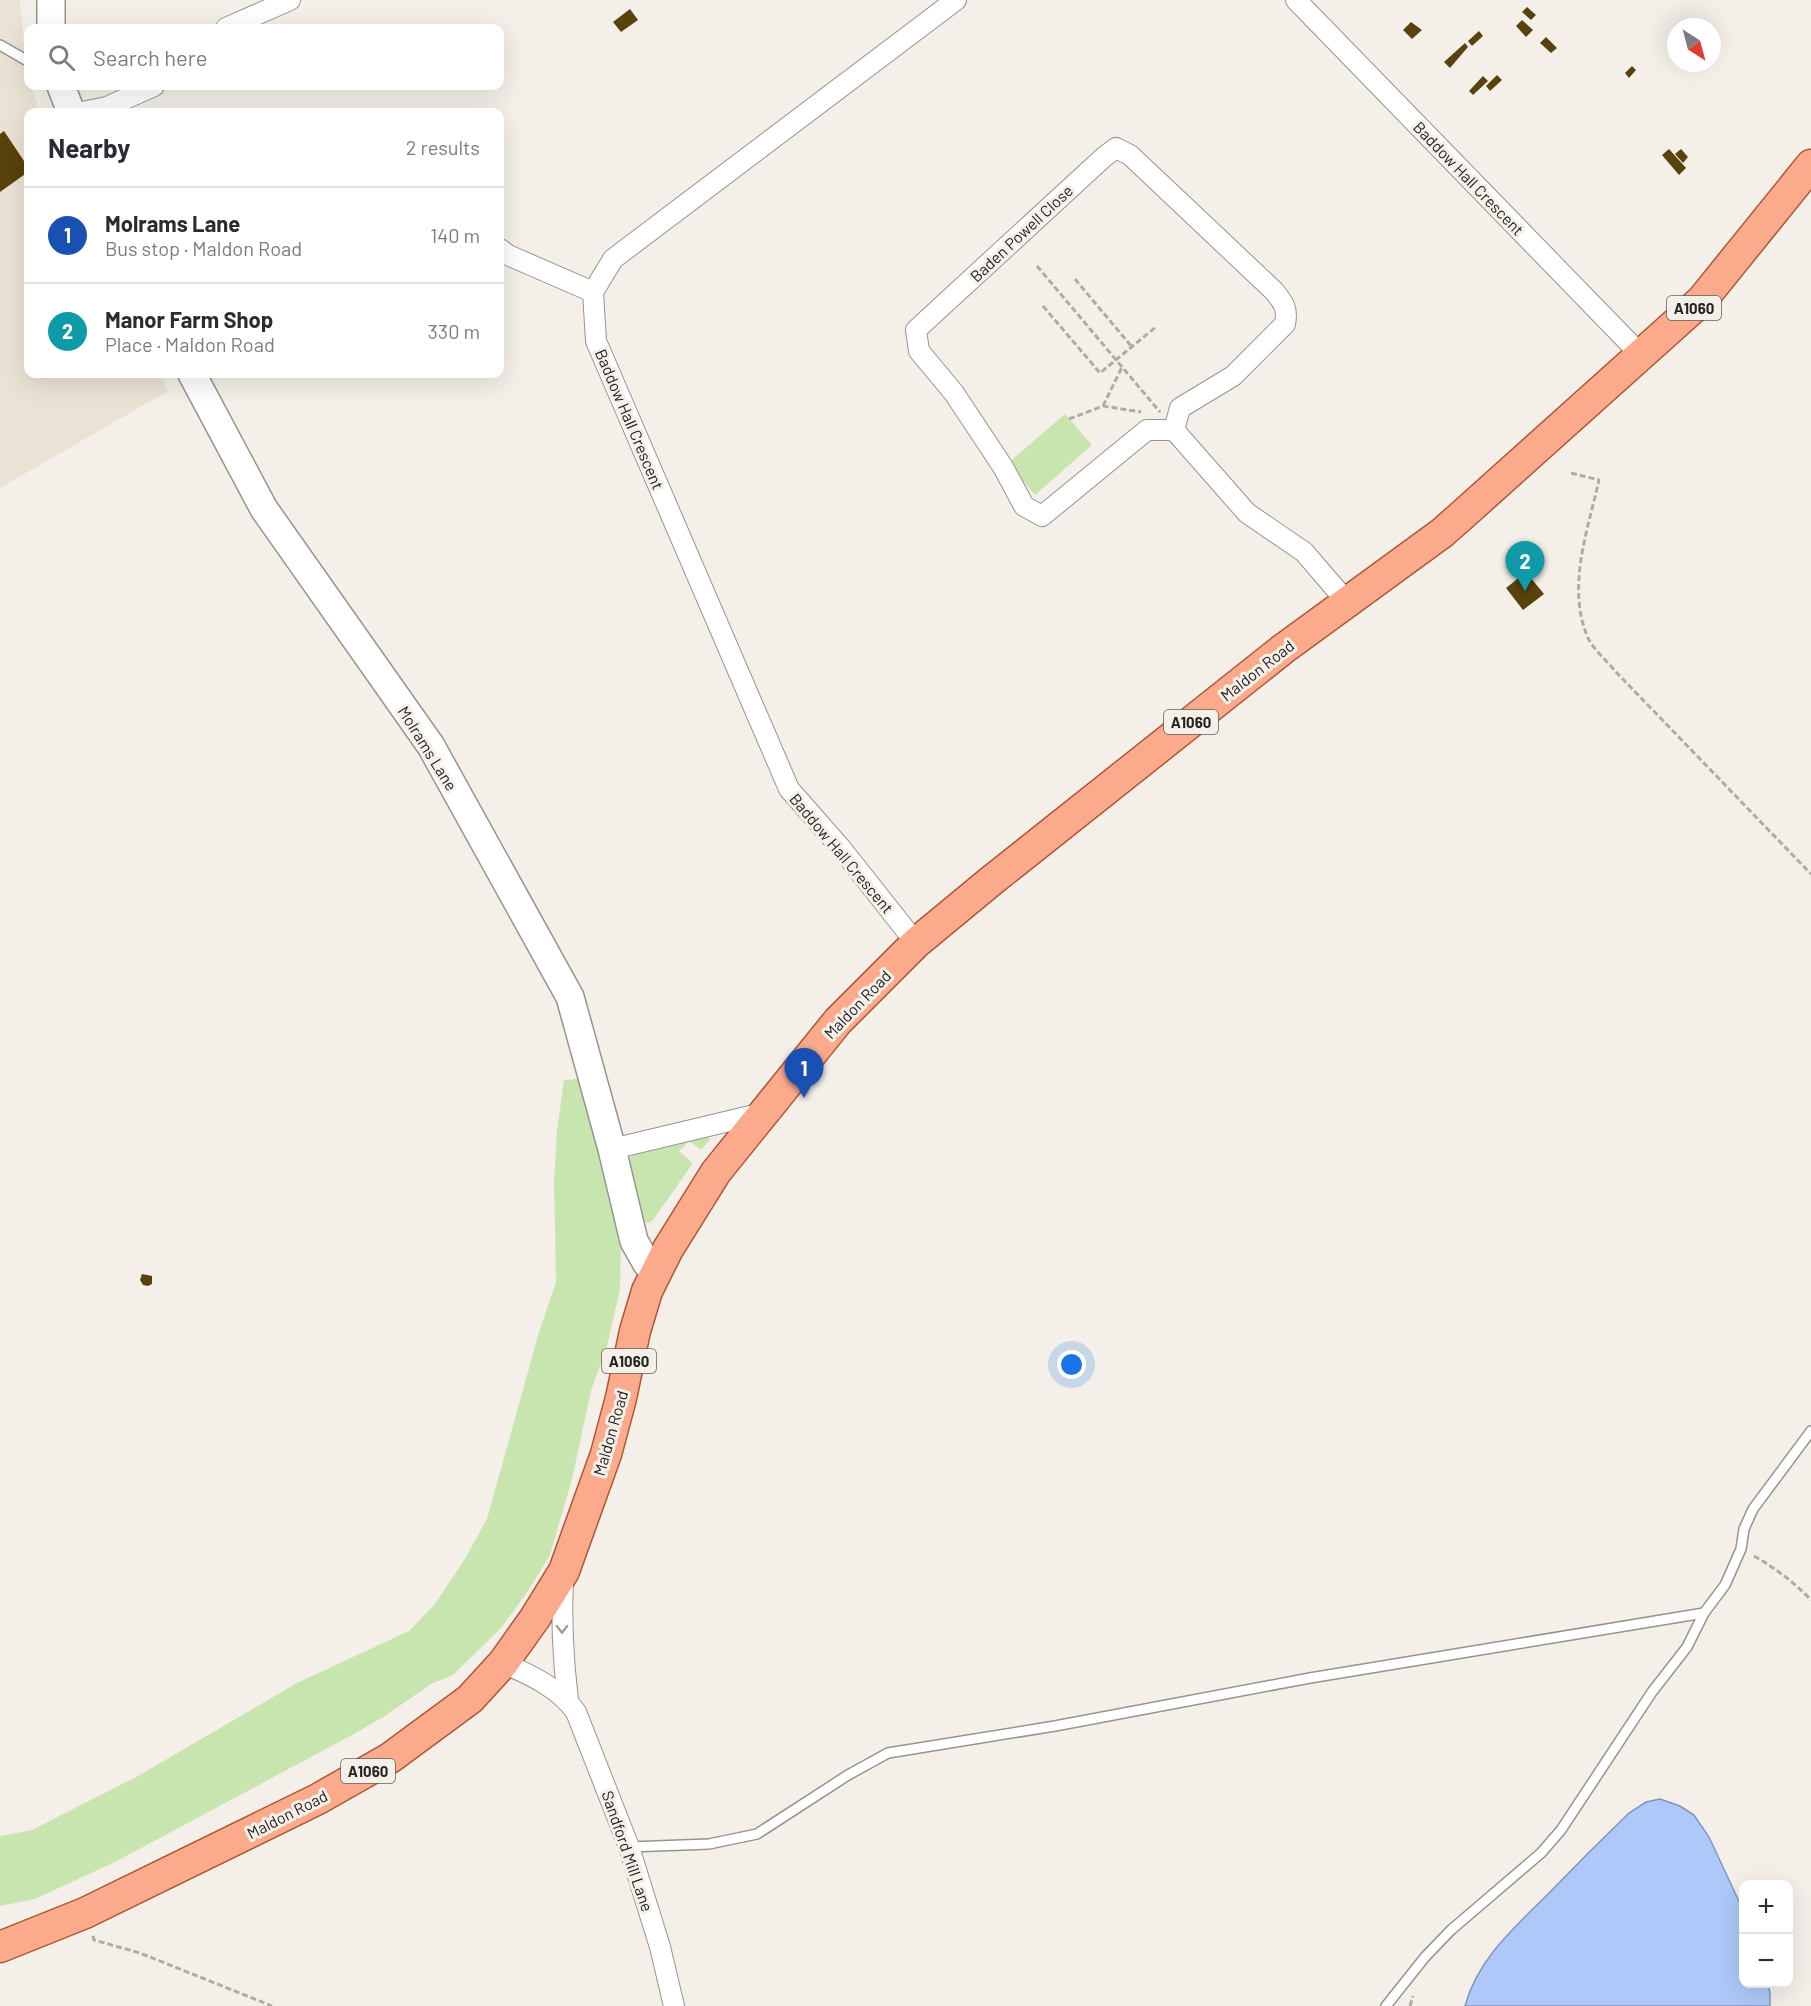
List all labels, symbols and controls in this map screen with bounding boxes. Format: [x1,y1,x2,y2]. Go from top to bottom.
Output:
north arrow [1667,18,1721,72]
search box [24,24,504,90]
icon: search [45,41,78,74]
text: Search here [93,44,207,70]
street label: Baddow Hall Crescent [1410,117,1528,239]
text: Nearby [48,132,130,163]
text: 2 results [406,135,480,159]
street label: Baden Powell Close [966,181,1076,285]
text: Molrams Lane [105,210,240,236]
text: 1 [64,223,71,247]
text: 140 m [430,223,480,247]
text: Bus stop · Maldon Road [105,236,302,260]
road number: A1060 [1667,296,1721,320]
text: Manor Farm Shop [105,306,273,332]
text: 2 [62,319,73,343]
text: 330 m [428,319,480,343]
text: Place · Maldon Road [105,332,275,356]
street label: Baddow Hall Crescent [592,346,668,492]
pin: 2 [1506,542,1544,591]
street label: Maldon Road [1216,635,1298,705]
street label: Molrams Lane [394,702,462,794]
road number: A1060 [1164,710,1218,734]
street label: Baddow Hall Crescent [786,789,898,917]
street label: Maldon Road [820,966,894,1042]
pin: 1 [784,1048,824,1098]
road number: A1060 [602,1349,656,1373]
your location [1057,1350,1086,1379]
street label: Maldon Road [589,1388,631,1478]
one-way arrow [556,1625,568,1634]
road number: A1060 [341,1759,395,1783]
street label: Maldon Road [244,1786,330,1842]
street label: Sandford Mill Lane [598,1788,658,1914]
map controls [1739,1880,1793,1988]
button: + [1739,1880,1793,1934]
button: − [1739,1934,1793,1988]

